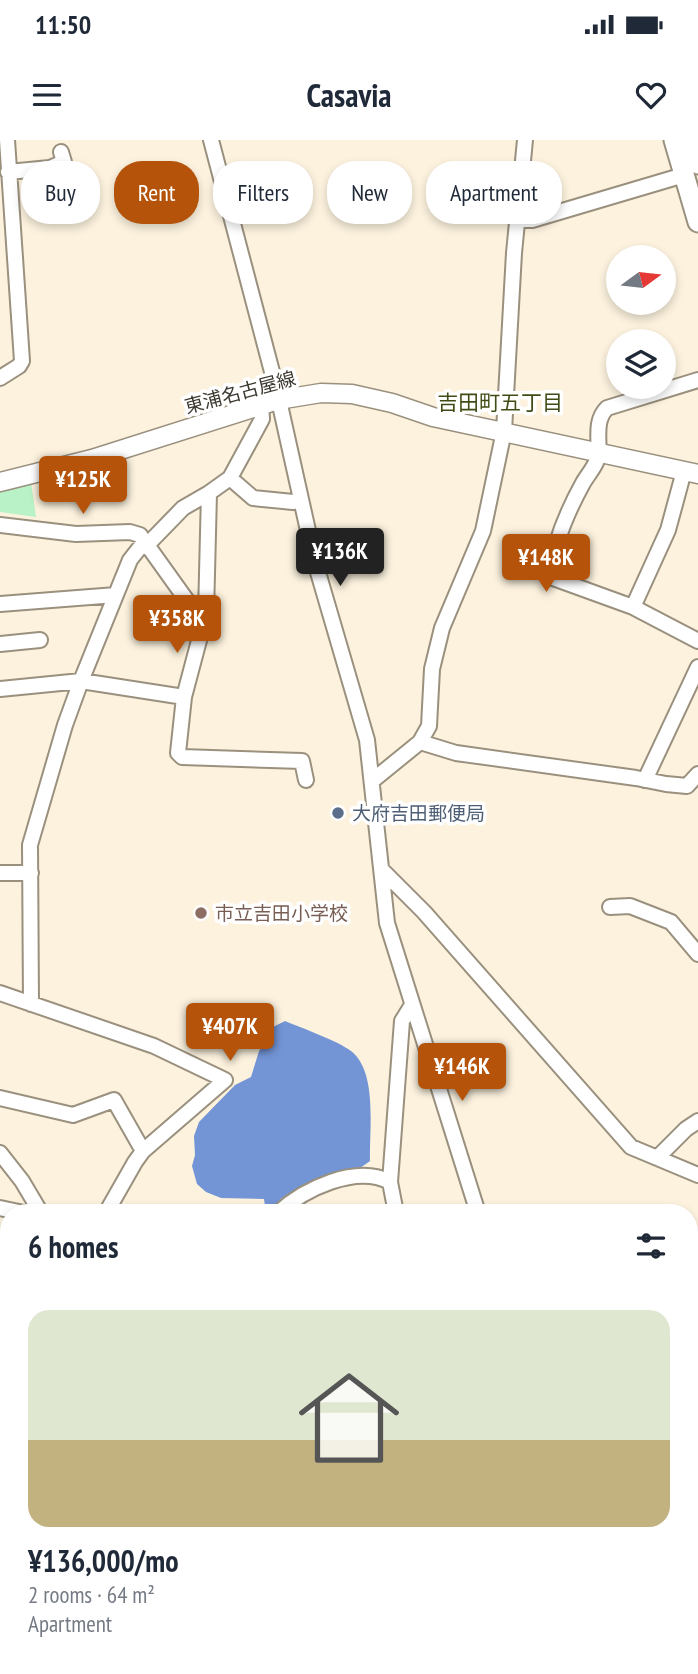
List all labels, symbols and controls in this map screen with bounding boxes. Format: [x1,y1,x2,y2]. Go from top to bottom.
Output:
text: 11:50 [35,8,91,41]
text: Casavia [306,74,392,116]
icon: menu [28,76,66,114]
icon: heart [632,76,670,114]
chip: Buy [21,161,100,224]
chip: Rent [114,161,199,224]
chip: Filters [213,161,313,224]
chip: New [327,161,412,224]
chip: Apartment [426,161,562,224]
north arrow [606,245,676,315]
map controls [606,245,676,399]
button: layers [606,329,676,399]
street label: 東浦名古屋線 [182,366,298,418]
district label: 吉田町五丁目 [437,389,563,416]
pin: ¥125K [34,456,132,516]
text: ¥125K [55,464,111,493]
pin: ¥136K [291,528,389,588]
pin: ¥148K [497,534,595,594]
text: ¥136K [312,536,368,565]
text: ¥148K [518,542,574,571]
pin: ¥358K [128,596,226,655]
text: ¥358K [149,603,205,632]
place label: 大府吉田郵便局 [352,801,485,825]
marker: 大府吉田郵便局 [330,805,346,821]
place label: 市立吉田小学校 [215,901,348,925]
marker: 市立吉田小学校 [193,905,209,921]
pin: ¥407K [181,1004,279,1063]
text: ¥407K [202,1011,258,1040]
pin: ¥146K [413,1044,511,1103]
text: ¥146K [434,1051,490,1080]
text: 6 homes [28,1227,119,1266]
icon: filters [632,1227,670,1265]
icon: home [286,1355,412,1481]
text: ¥136,000/mo [28,1541,179,1580]
text: 2 rooms · 64 m² [28,1580,155,1609]
text: Apartment [28,1609,112,1638]

